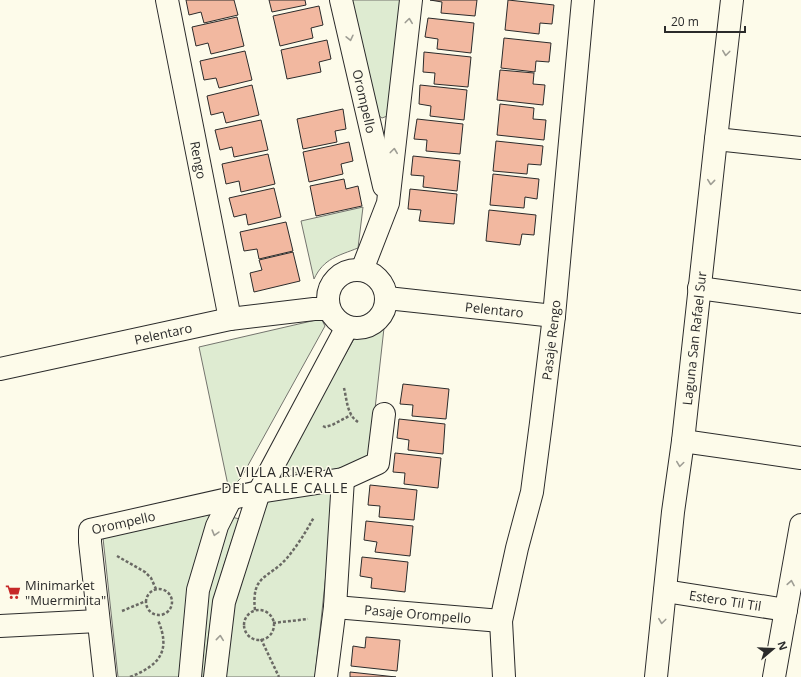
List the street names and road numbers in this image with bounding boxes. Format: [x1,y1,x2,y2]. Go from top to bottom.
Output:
street label: Orompello [348,68,381,135]
street label: Rengo [186,139,211,181]
street label: Laguna San Rafael Sur [678,270,711,406]
street label: Pelentaro [464,297,525,322]
street label: Pasaje Rengo [537,299,564,381]
street label: Pelentaro [133,318,194,349]
street label: Orompello [90,507,157,538]
street label: Estero Til Til [688,586,763,615]
street label: Pasaje Orompello [363,600,472,627]

